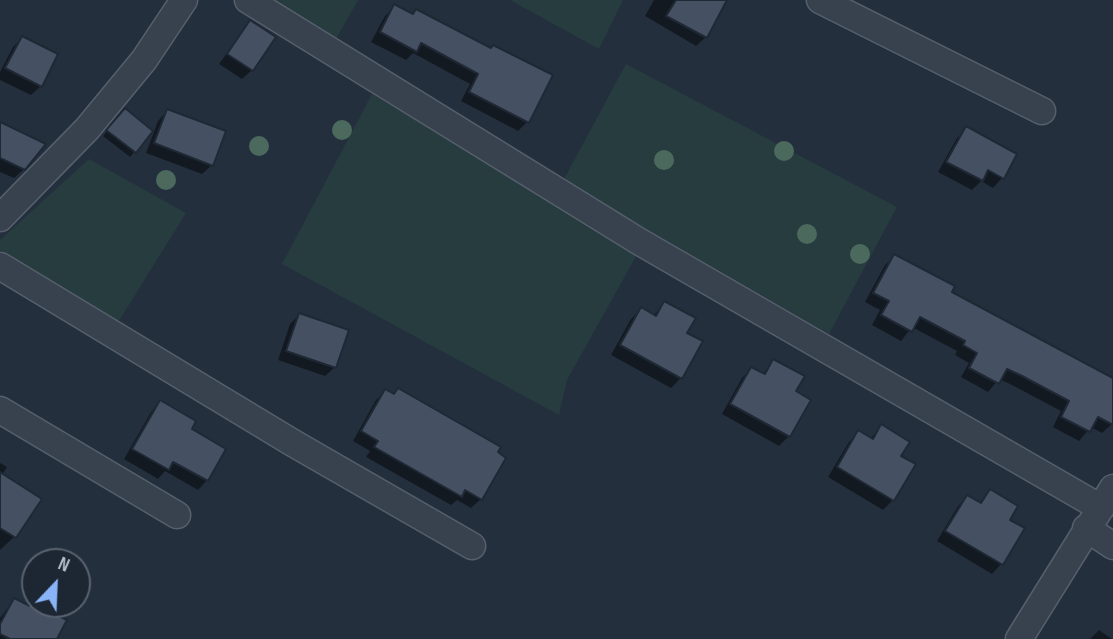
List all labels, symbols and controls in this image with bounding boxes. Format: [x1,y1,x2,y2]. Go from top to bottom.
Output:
north arrow [21,548,91,618]
text: N [54,552,73,578]

